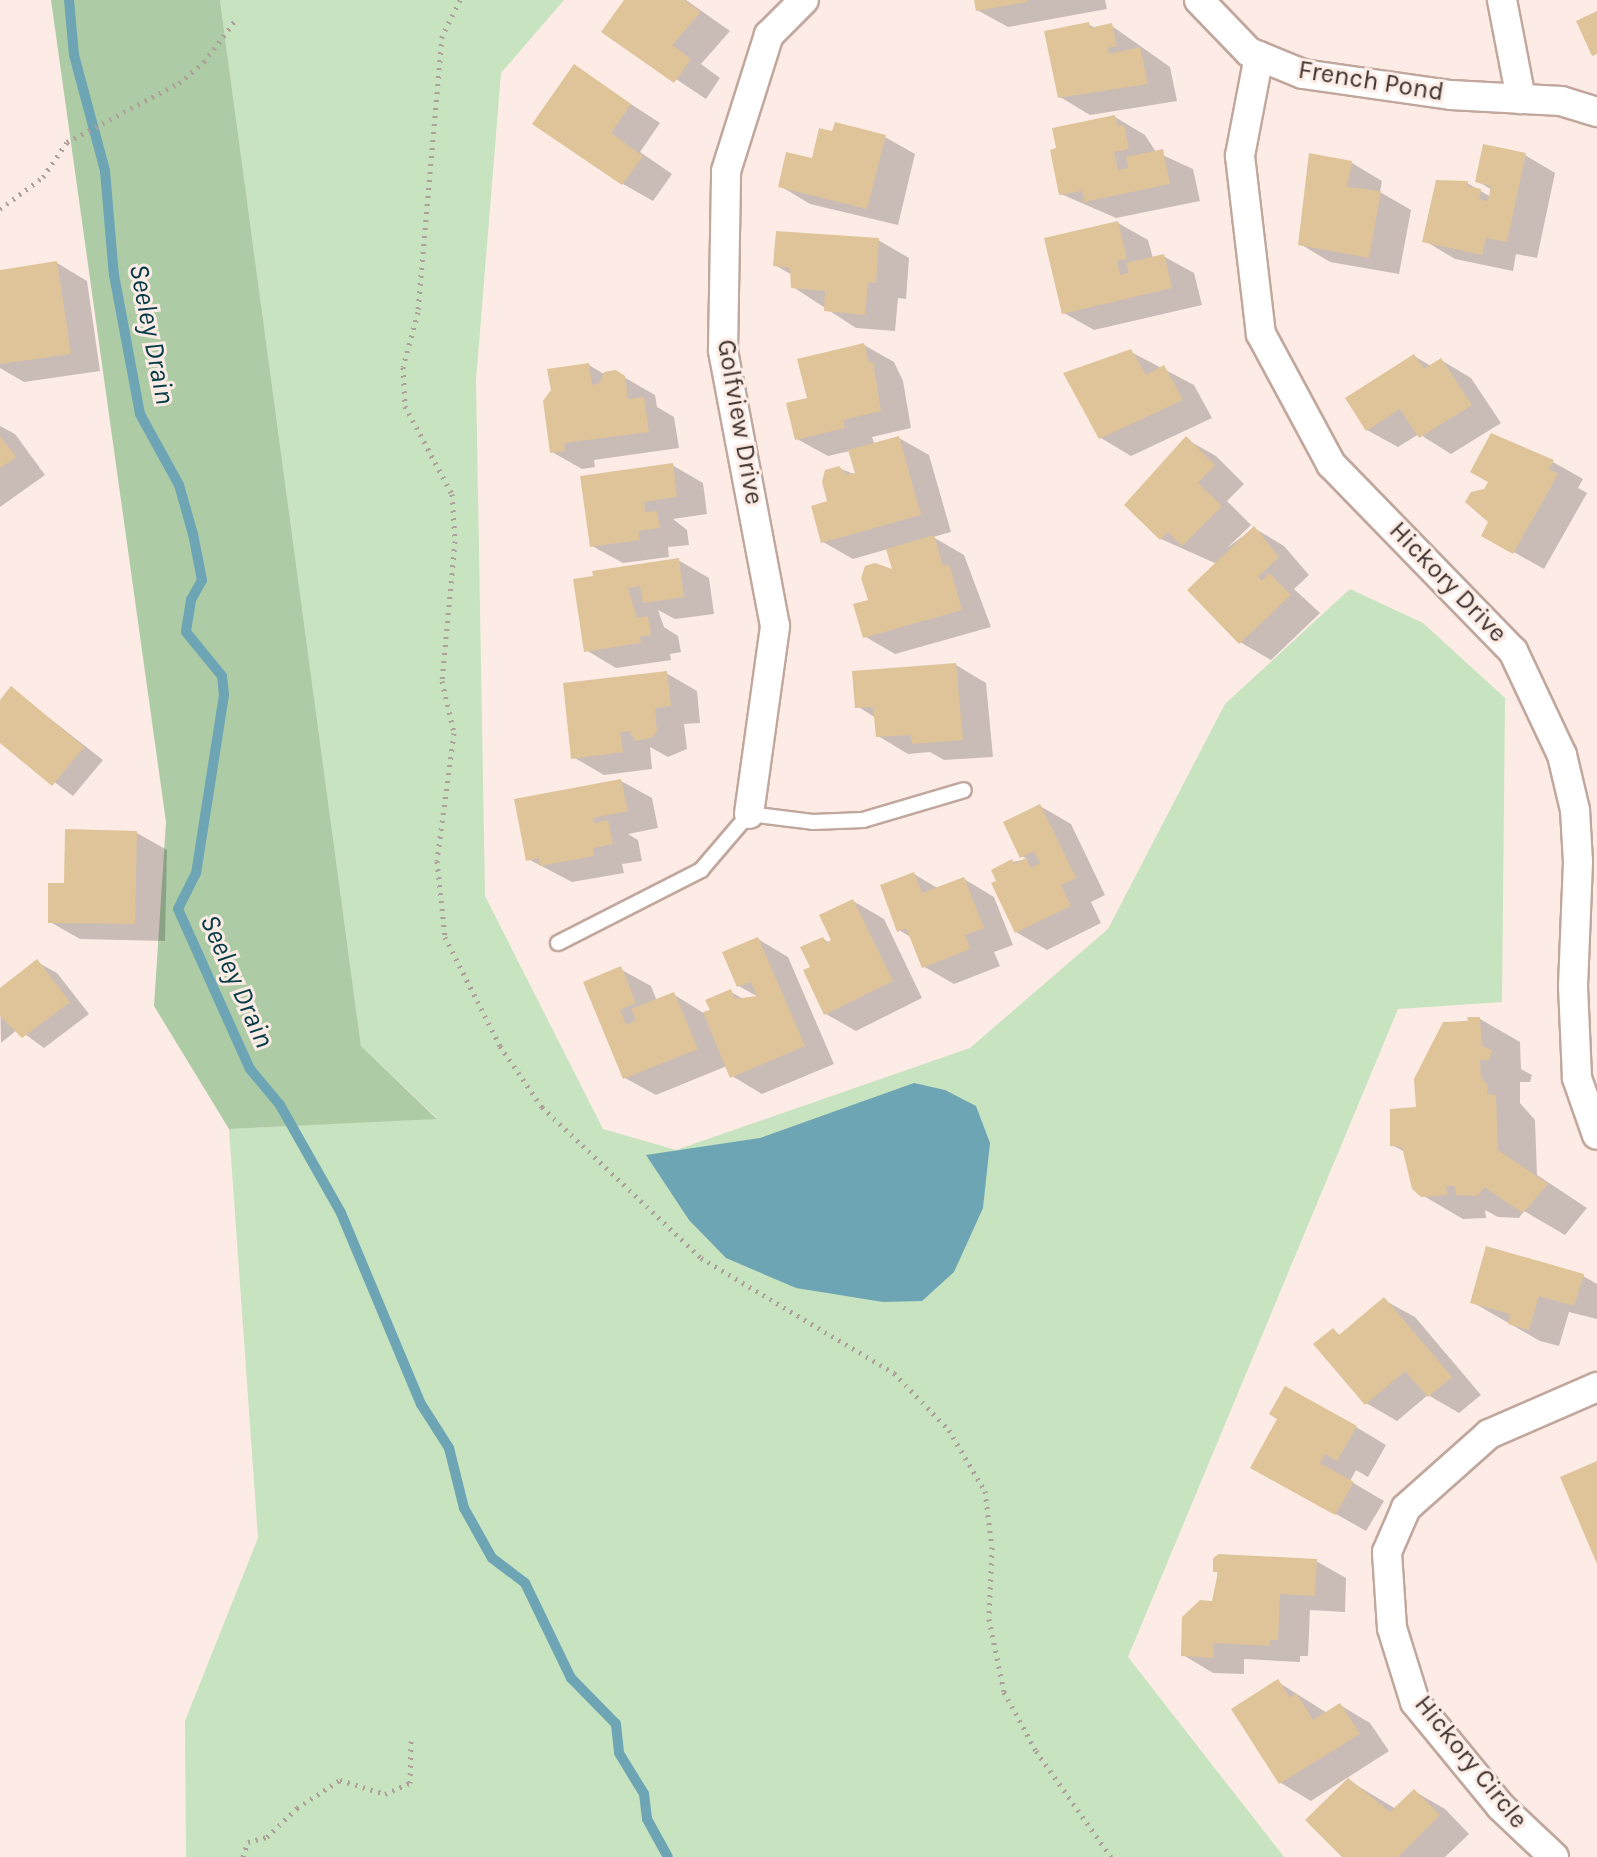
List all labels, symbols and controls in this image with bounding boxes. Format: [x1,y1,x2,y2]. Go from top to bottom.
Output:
street label: French Pond [1296,54,1446,108]
water label: Seeley Drain [122,261,182,407]
street label: Golfview Drive [710,337,770,507]
street label: Hickory Drive [1383,515,1513,649]
water label: Seeley Drain [193,909,281,1053]
street label: Hickory Circle [1408,1689,1534,1835]

